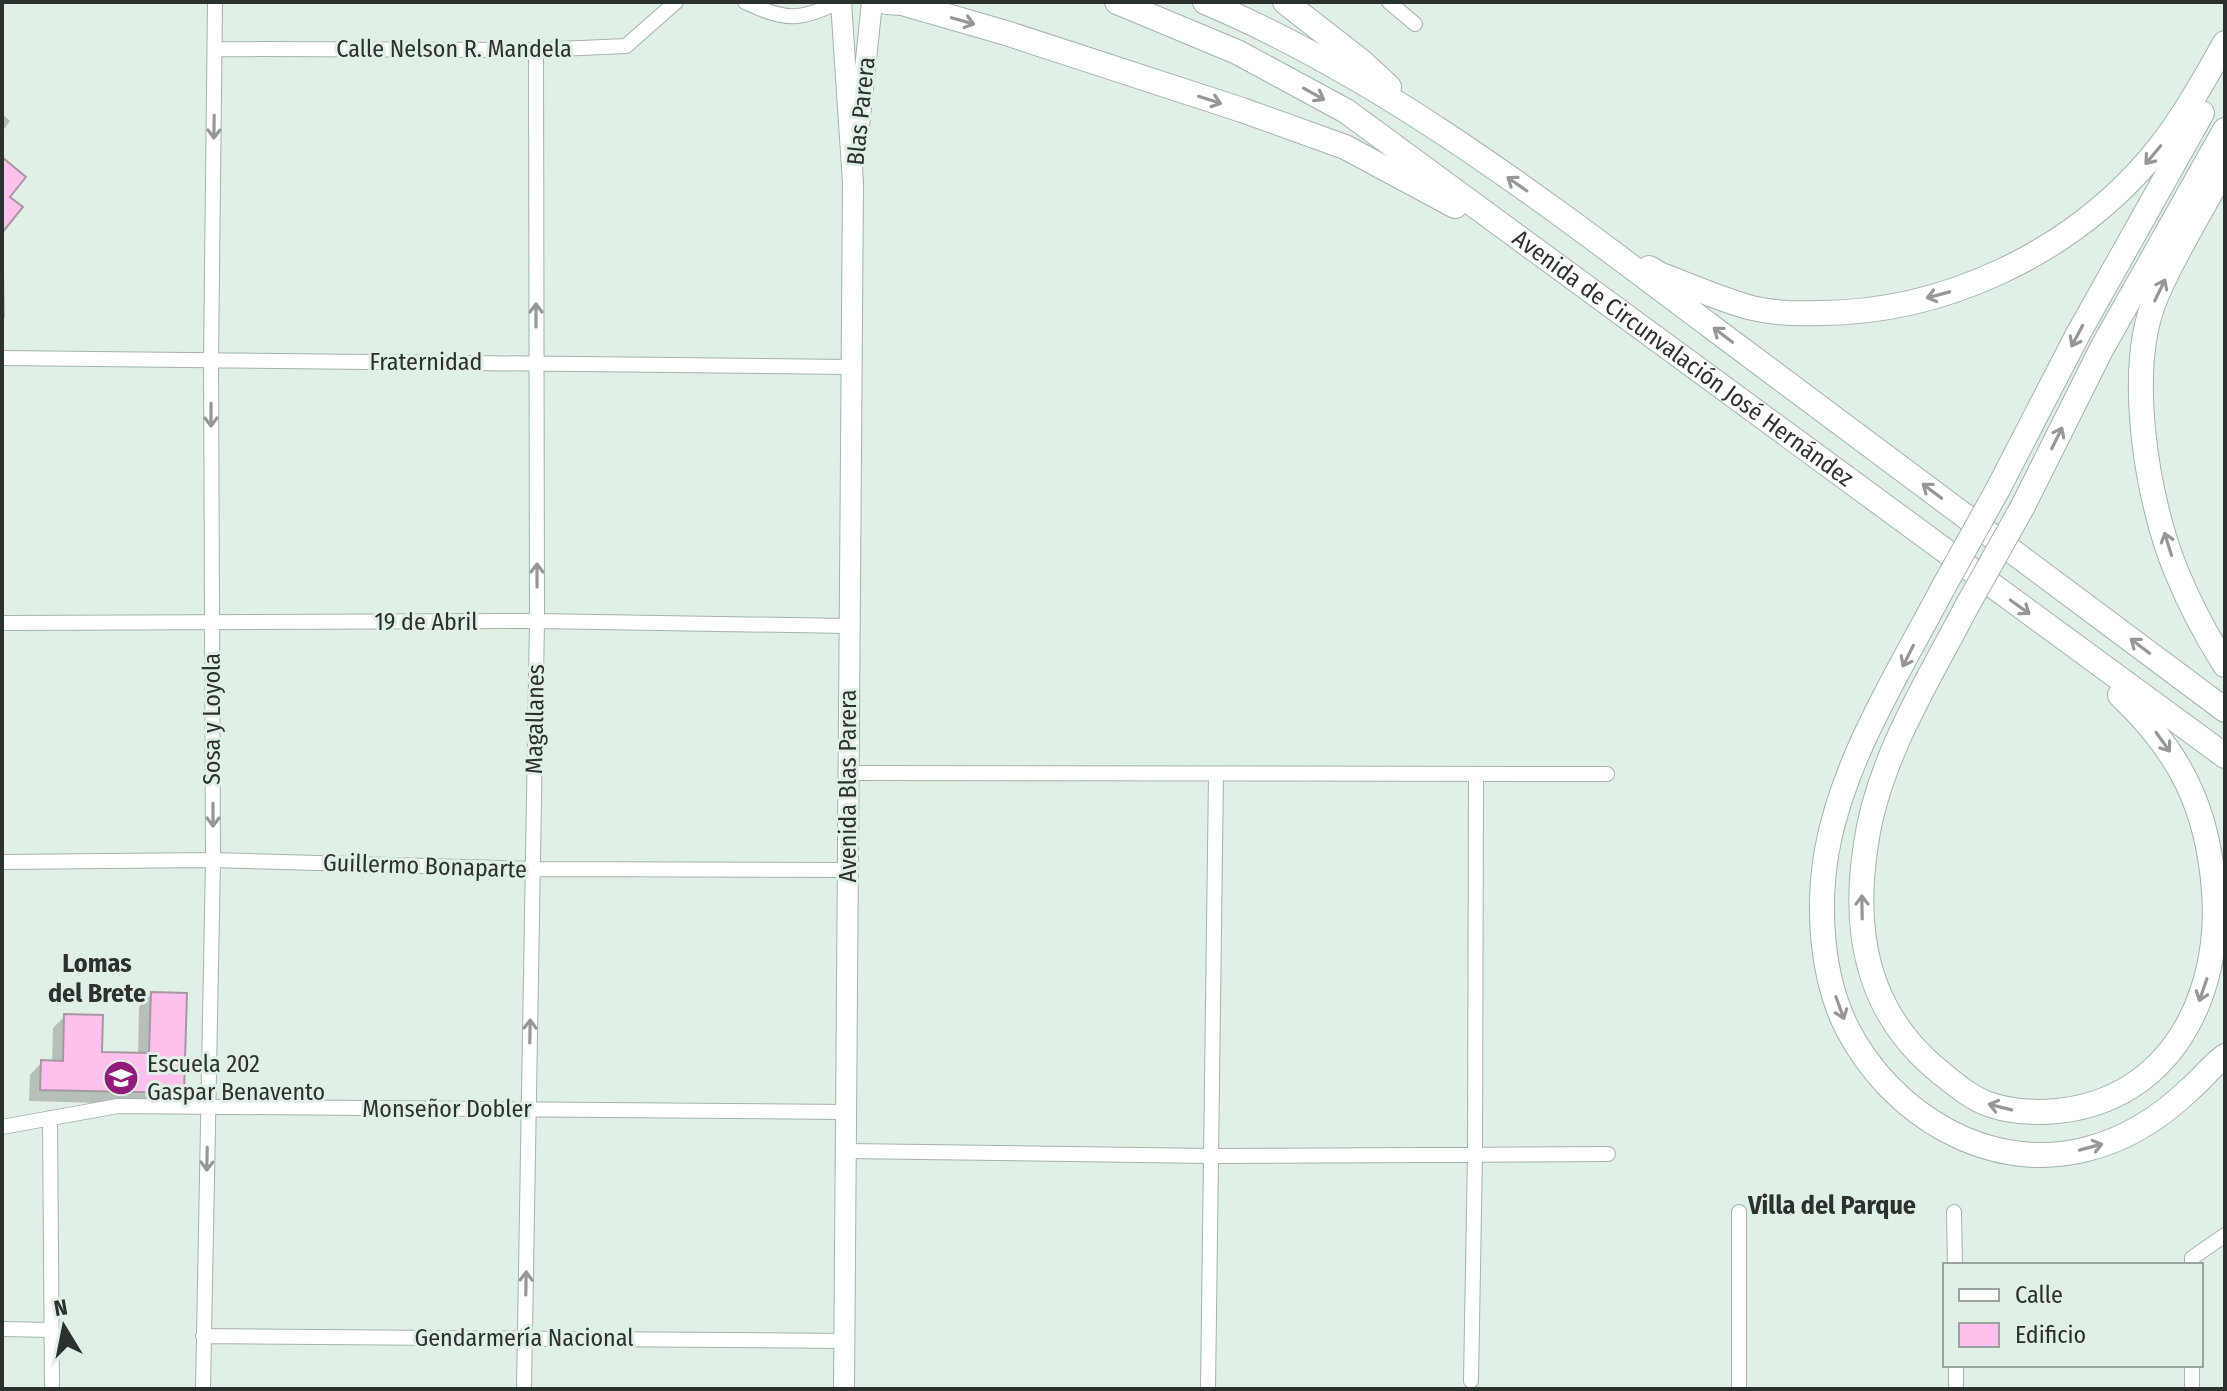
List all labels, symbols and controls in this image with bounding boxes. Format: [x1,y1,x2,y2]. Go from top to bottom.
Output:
one-way arrow [949,14,975,29]
street label: Calle Nelson R. Mandela [336,35,572,63]
street label: Blas Parera [841,55,881,167]
one-way arrow [1302,86,1325,102]
one-way arrow [1197,93,1223,108]
one-way arrow [206,113,222,140]
one-way arrow [2144,144,2162,165]
one-way arrow [1506,176,1528,192]
street label: Avenida de Circunvalación José Hernández [1507,224,1859,493]
one-way arrow [2153,278,2168,302]
one-way arrow [1926,288,1952,303]
one-way arrow [528,302,544,329]
one-way arrow [2069,323,2085,347]
one-way arrow [1713,327,1734,344]
street label: Fraternidad [370,348,482,376]
one-way arrow [203,401,219,428]
one-way arrow [2050,427,2065,451]
one-way arrow [1921,482,1943,499]
one-way arrow [2160,532,2175,558]
one-way arrow [529,562,545,589]
one-way arrow [2009,599,2031,616]
street label: 19 de Abril [374,608,478,636]
one-way arrow [2130,638,2151,655]
one-way arrow [1899,643,1915,667]
street label: Sosa y Loyola [198,653,226,785]
street label: Magallanes [520,664,550,774]
street label: Avenida Blas Parera [834,690,862,882]
one-way arrow [2155,730,2172,752]
one-way arrow [205,801,221,828]
street label: Guillermo Bonaparte [323,848,527,884]
one-way arrow [1854,894,1870,921]
district label: Lomas del Brete [48,948,146,1009]
one-way arrow [2195,977,2210,1002]
one-way arrow [1833,995,1848,1020]
one-way arrow [522,1018,538,1045]
place label: Escuela 202 Gaspar Benavento [147,1050,325,1106]
school or university icon: Escuela 202 Gaspar Benavento [102,1059,140,1097]
street label: Monseñor Dobler [362,1095,532,1123]
one-way arrow [1988,1099,2013,1114]
one-way arrow [2078,1139,2103,1154]
one-way arrow [199,1145,215,1172]
district label: Villa del Parque [1747,1190,1916,1221]
legend [1943,1263,2203,1367]
one-way arrow [518,1270,533,1297]
text: Calle [2015,1281,2063,1309]
north arrow [24,1287,104,1367]
text: N [52,1293,69,1322]
text: Edificio [2015,1321,2086,1349]
street label: Gendarmería Nacional [414,1324,634,1352]

